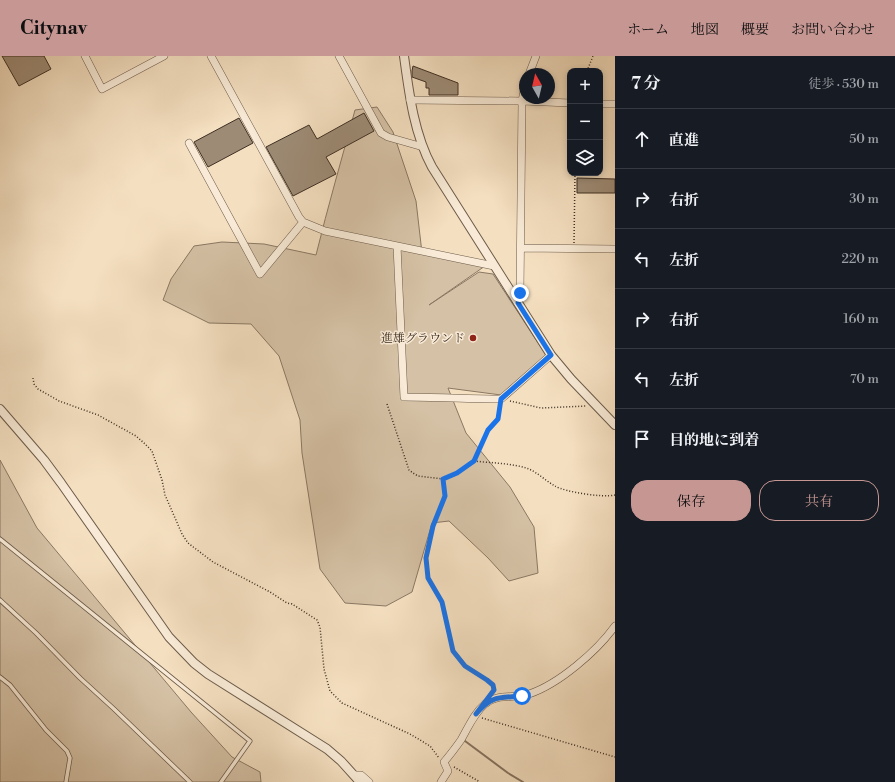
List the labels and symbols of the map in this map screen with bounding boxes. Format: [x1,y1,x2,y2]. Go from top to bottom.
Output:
north arrow [519,68,555,104]
route end [511,284,529,302]
place label: 進雄グラウンド [381,331,465,346]
marker: 進雄グラウンド [468,333,478,343]
route start [513,687,531,705]

